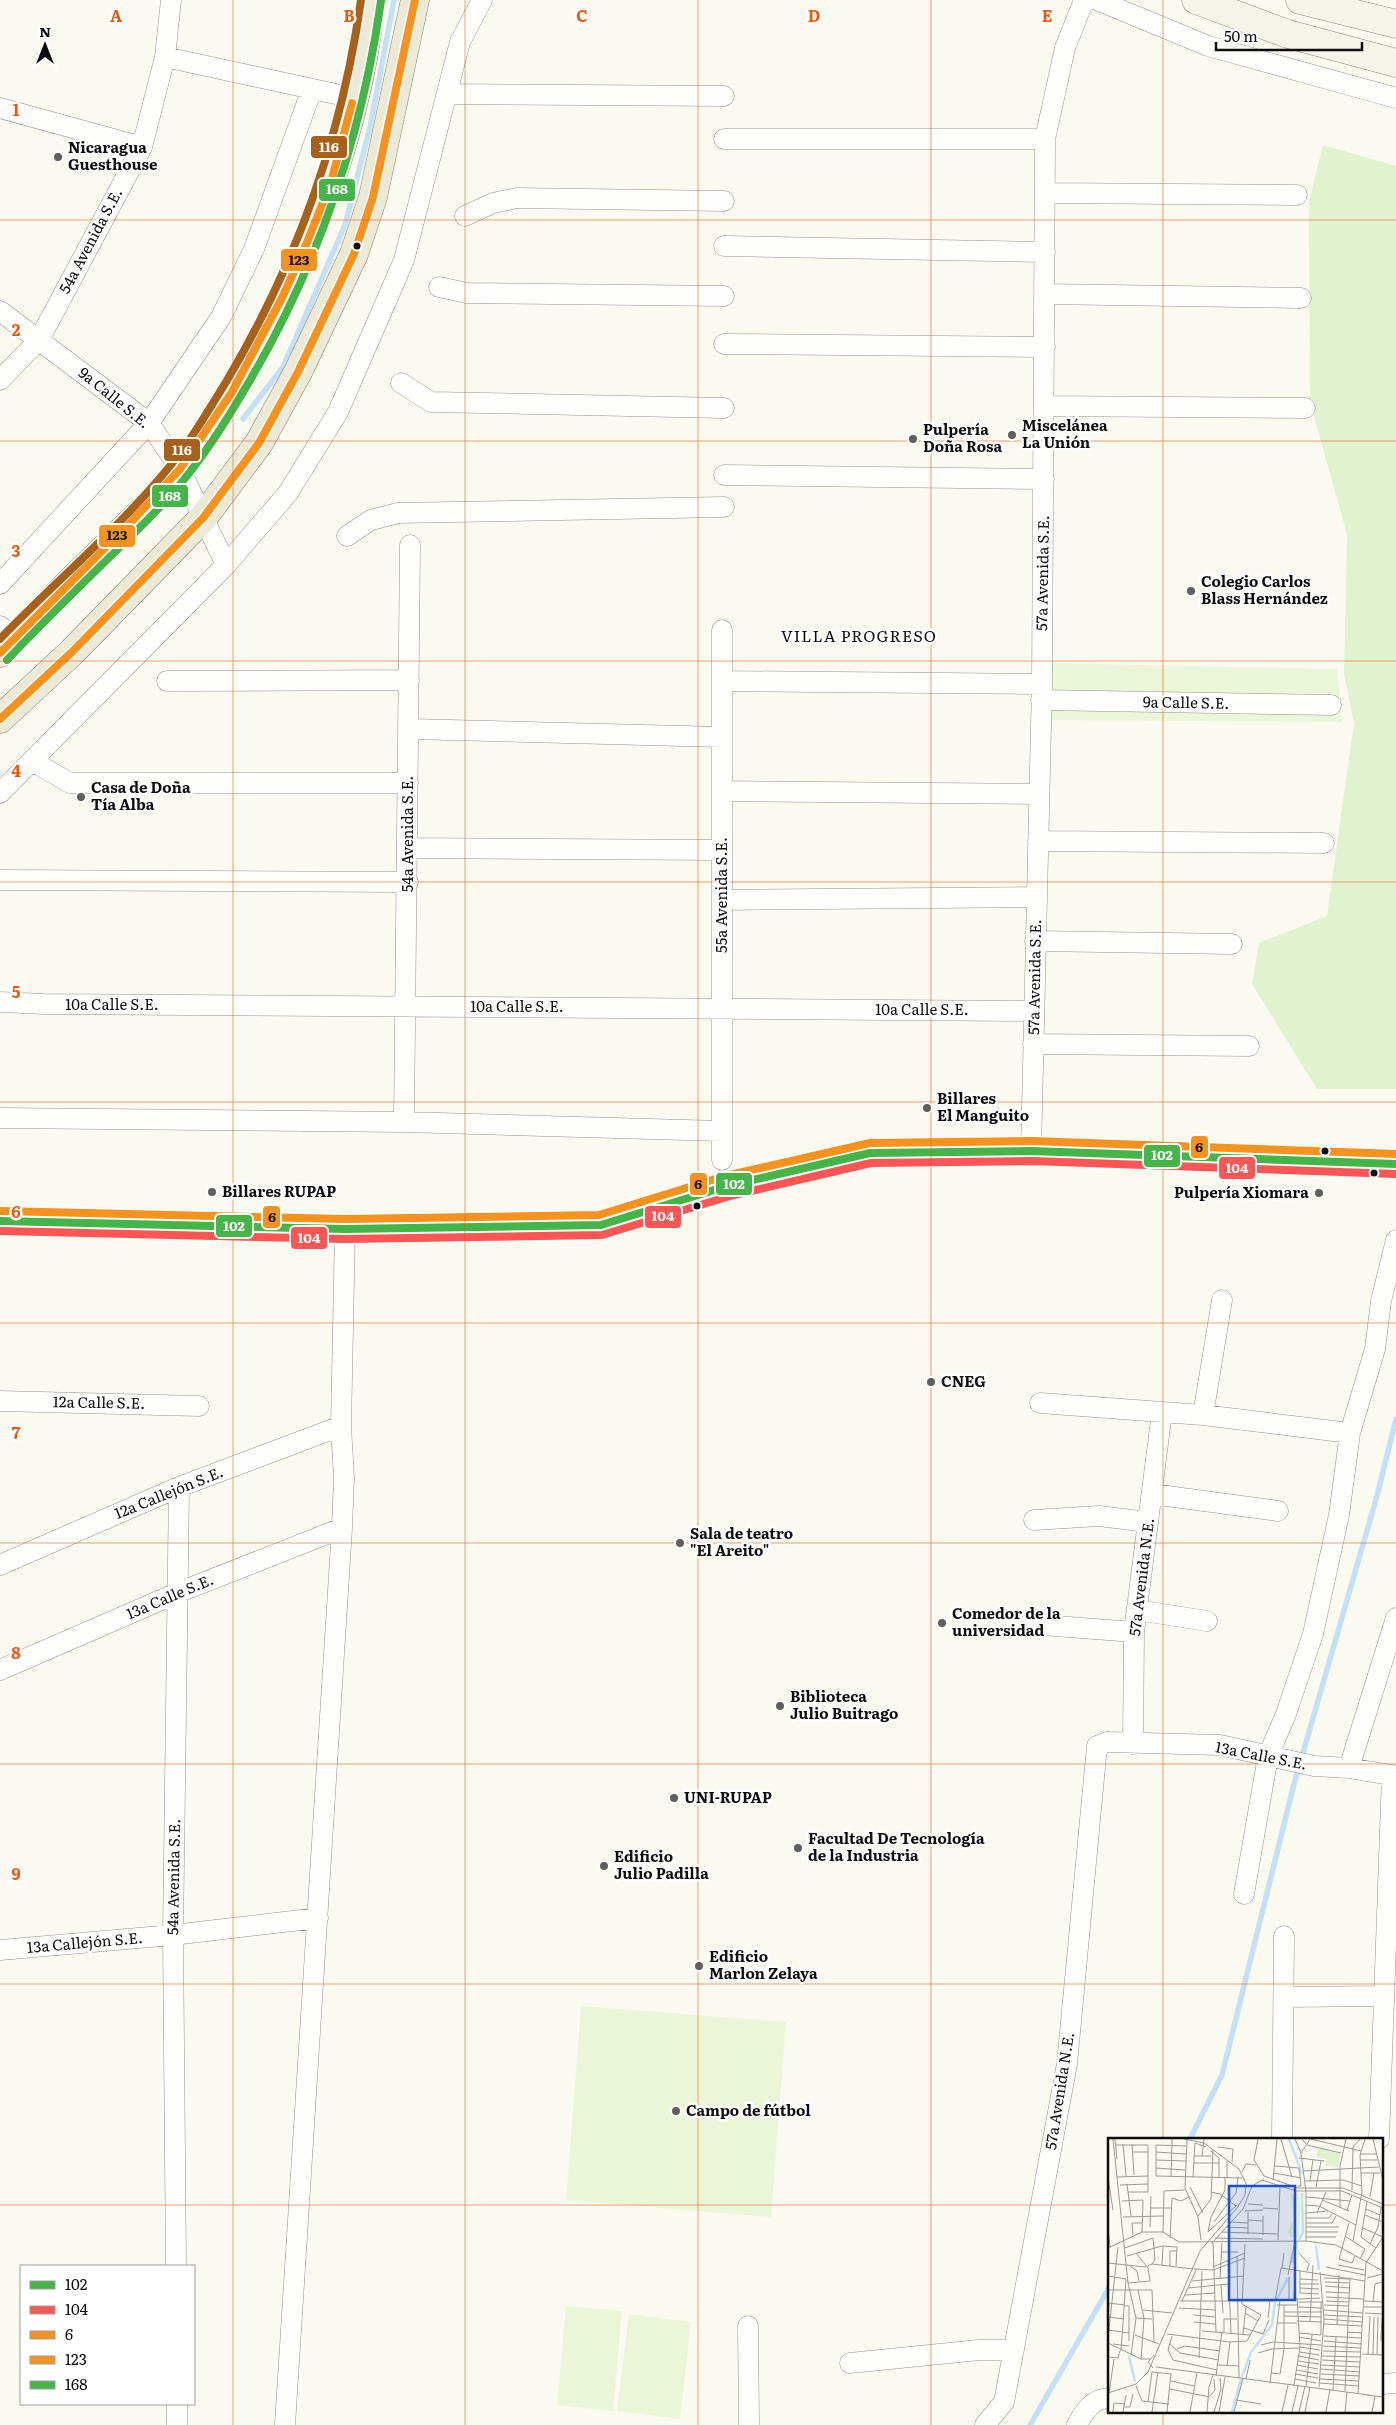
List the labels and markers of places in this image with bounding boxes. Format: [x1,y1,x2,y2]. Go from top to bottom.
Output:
place label: Nicaragua Guesthouse [68,135,158,175]
marker: Nicaragua Guesthouse [52,151,64,163]
unlabelled marker [352,241,362,251]
place label: Miscelánea La Unión [1022,413,1108,453]
place label: Pulpería Doña Rosa [923,417,1003,457]
marker: Miscelánea La Unión [1006,429,1018,441]
marker: Pulpería Doña Rosa [907,433,919,445]
place label: Colegio Carlos Blass Hernández [1201,569,1328,609]
marker: Colegio Carlos Blass Hernández [1185,585,1197,597]
place label: Casa de Doña Tía Alba [91,775,191,815]
marker: Casa de Doña Tía Alba [75,791,87,803]
place label: Billares El Manguito [937,1086,1029,1126]
marker: Billares El Manguito [921,1102,933,1114]
unlabelled marker [1320,1146,1330,1156]
unlabelled marker [1369,1168,1379,1178]
place label: Billares RUPAP [222,1179,336,1202]
place label: Pulpería Xiomara [1174,1180,1309,1203]
marker: Billares RUPAP [206,1186,218,1198]
marker: Pulpería Xiomara [1313,1187,1325,1199]
unlabelled marker [692,1201,702,1211]
place label: CNEG [941,1369,986,1392]
marker: CNEG [925,1376,937,1388]
place label: Sala de teatro "El Areito" [690,1521,793,1561]
marker: Sala de teatro "El Areito" [674,1537,686,1549]
place label: Comedor de la universidad [952,1601,1061,1641]
marker: Comedor de la universidad [936,1617,948,1629]
place label: Biblioteca Julio Buitrago [790,1684,898,1724]
marker: Biblioteca Julio Buitrago [774,1700,786,1712]
place label: UNI-RUPAP [684,1785,772,1808]
marker: UNI-RUPAP [668,1792,680,1804]
place label: Facultad De Tecnología de la Industria [808,1826,985,1866]
marker: Facultad De Tecnología de la Industria [792,1842,804,1854]
place label: Edificio Julio Padilla [614,1844,709,1884]
marker: Edificio Julio Padilla [598,1860,610,1872]
place label: Edificio Marlon Zelaya [709,1944,818,1984]
marker: Edificio Marlon Zelaya [693,1960,705,1972]
place label: Campo de fútbol [686,2098,811,2121]
marker: Campo de fútbol [670,2105,682,2117]

